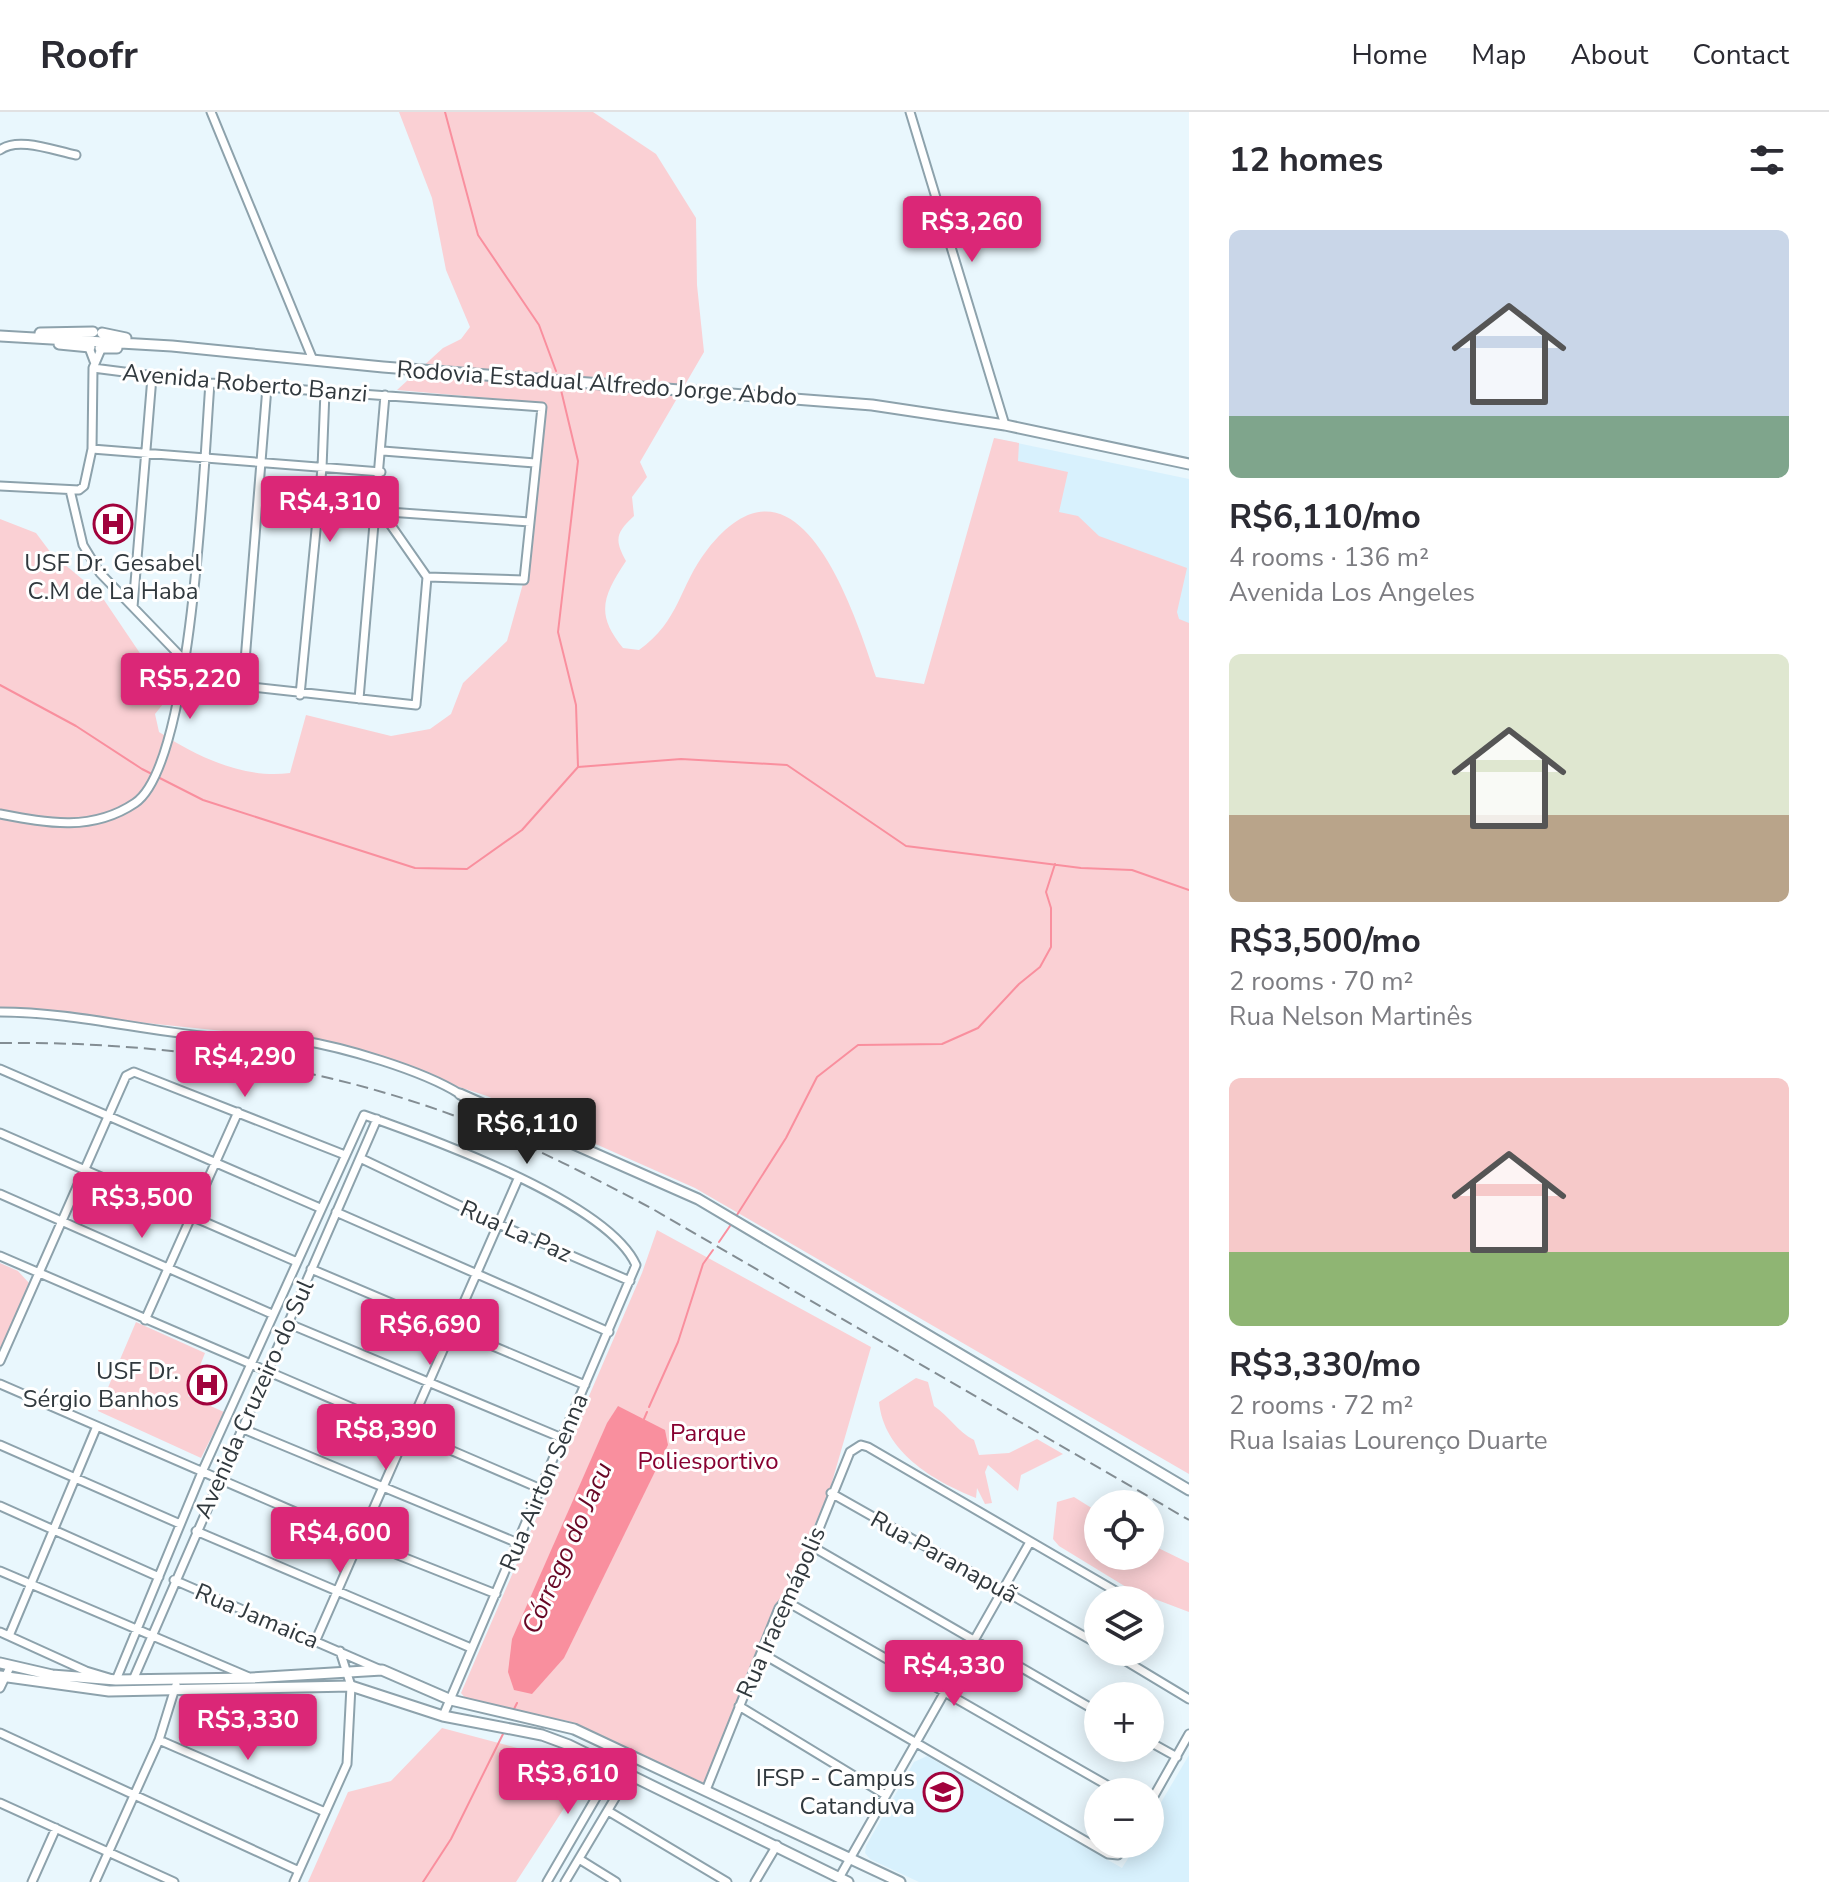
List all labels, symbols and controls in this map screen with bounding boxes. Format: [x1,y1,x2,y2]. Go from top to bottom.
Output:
text: Roofr [40,30,138,81]
text: Home [1352,36,1427,74]
text: Map [1471,36,1526,74]
text: About [1570,36,1648,74]
text: Contact [1692,36,1789,74]
text: 12 homes [1229,137,1383,183]
icon: filters [1745,138,1789,182]
pin: R$3,260 [898,196,1046,264]
text: R$3,260 [921,204,1023,239]
icon: home [1437,282,1581,426]
street label: Rodovia Estadual Alfredo Jorge Abdo [396,353,798,413]
street label: Avenida Roberto Banzi [121,356,369,410]
pin: R$4,310 [256,476,404,544]
text: R$4,310 [279,484,381,519]
text: R$6,110/mo [1229,494,1421,540]
hospital icon: USF Dr. Gesabel C.M de La Haba [92,503,134,545]
text: 4 rooms · 136 m² [1229,540,1429,575]
place label: USF Dr. Gesabel C.M de La Haba [24,547,202,607]
text: Avenida Los Angeles [1229,575,1475,610]
pin: R$5,220 [116,653,264,721]
text: R$5,220 [139,661,241,696]
icon: home [1437,706,1581,850]
text: R$3,500/mo [1229,918,1421,964]
text: 2 rooms · 70 m² [1229,964,1413,999]
text: Rua Nelson Martinês [1229,999,1473,1034]
pin: R$4,290 [171,1031,319,1099]
text: R$4,290 [194,1039,296,1074]
pin: R$6,110 [453,1098,601,1166]
text: R$6,110 [476,1106,578,1141]
icon: home [1437,1130,1581,1274]
pin: R$3,500 [68,1172,216,1240]
text: R$3,500 [91,1180,193,1215]
street label: Rua La Paz [455,1192,577,1270]
street label: Avenida Cruzeiro do Sul [187,1275,321,1523]
pin: R$6,690 [356,1299,504,1367]
text: R$6,690 [379,1307,481,1342]
text: R$3,330/mo [1229,1342,1421,1388]
place label: USF Dr. Sérgio Banhos [23,1355,179,1415]
hospital icon: USF Dr. Sérgio Banhos [186,1364,228,1406]
street label: Rua Airton Senna [492,1388,596,1576]
text: 2 rooms · 72 m² [1229,1388,1413,1423]
pin: R$8,390 [312,1404,460,1472]
text: R$8,390 [335,1412,437,1447]
park label: Parque Poliesportivo [637,1417,779,1477]
text: Rua Isaias Lourenço Duarte [1229,1423,1548,1458]
water label: Córrego do Jacu [513,1456,621,1640]
map controls [1084,1490,1164,1858]
button: locate [1084,1490,1164,1570]
street label: Rua Paranapuã [865,1503,1023,1611]
pin: R$4,600 [266,1507,414,1575]
text: R$4,600 [289,1515,391,1550]
street label: Rua Iracemápolis [729,1521,833,1703]
street label: Rua Jamaica [190,1576,324,1656]
button: layers [1084,1586,1164,1666]
pin: R$4,330 [880,1640,1028,1708]
text: R$4,330 [903,1648,1005,1683]
button: + [1084,1682,1164,1762]
pin: R$3,330 [174,1694,322,1762]
text: R$3,330 [197,1702,299,1737]
pin: R$3,610 [494,1748,642,1816]
text: R$3,610 [517,1756,619,1791]
place label: IFSP - Campus Catanduva [756,1762,915,1822]
school or university icon: IFSP - Campus Catanduva [922,1771,964,1813]
button: − [1084,1778,1164,1858]

